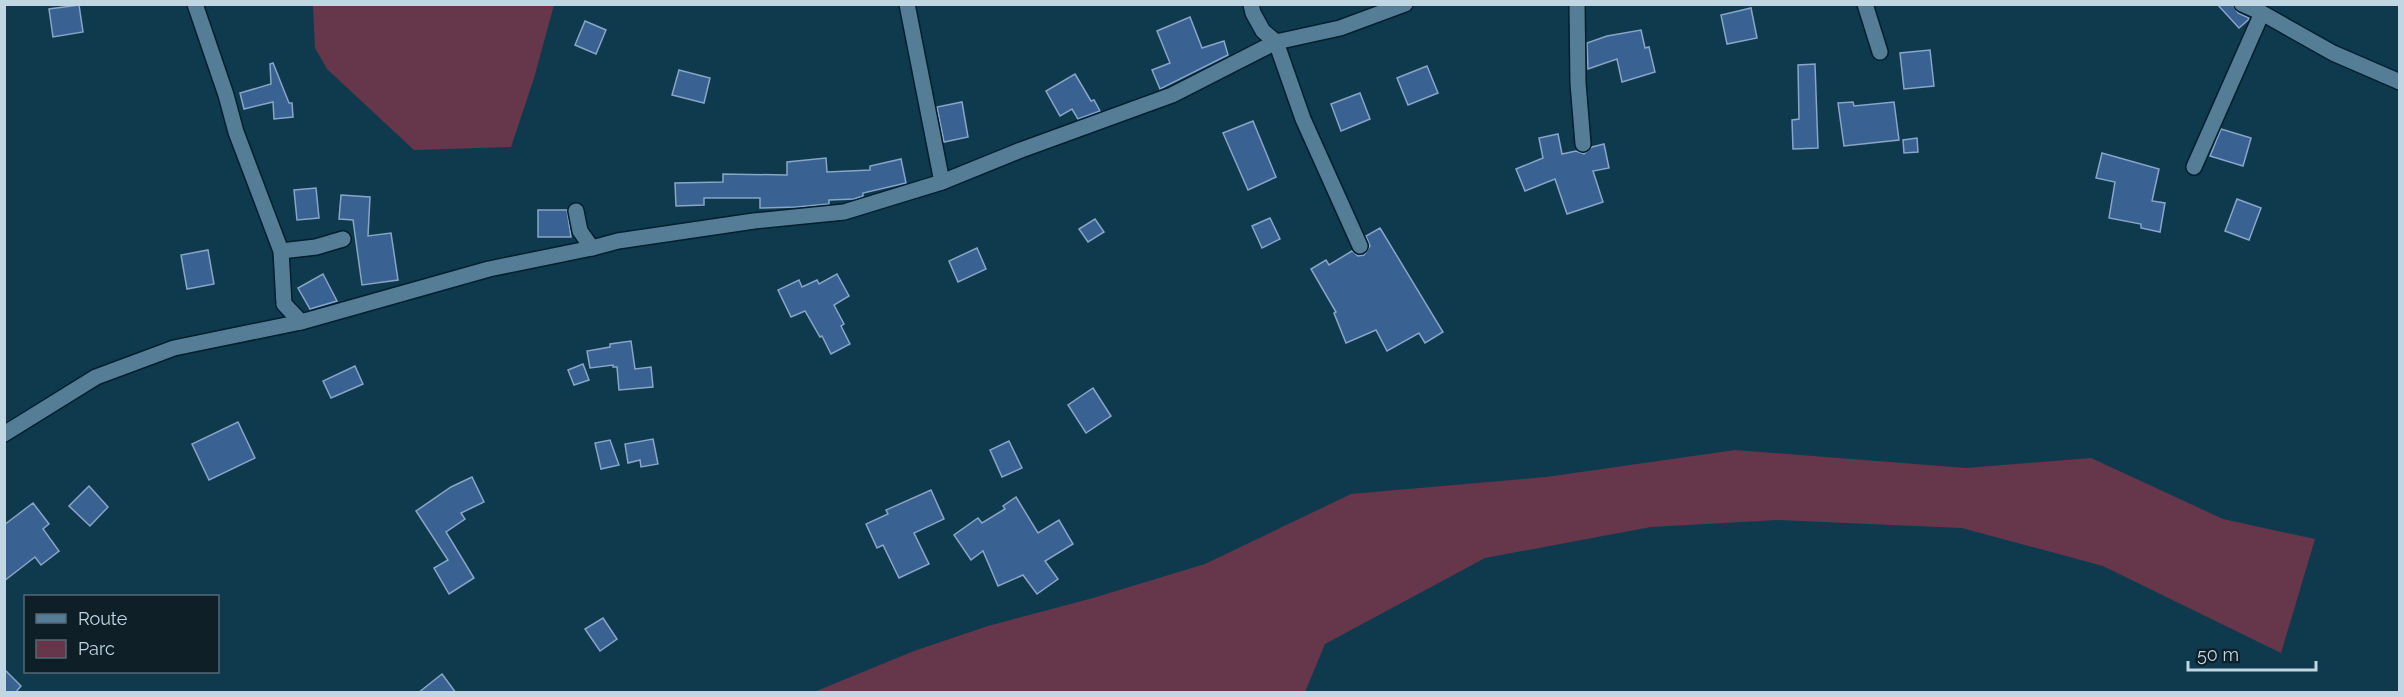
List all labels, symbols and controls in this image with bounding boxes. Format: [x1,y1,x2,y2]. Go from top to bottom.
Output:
legend [24,595,219,673]
text: Route [78,608,128,629]
scale bar [2188,634,2316,672]
text: Parc [78,638,115,659]
text: 50 m [2197,644,2239,665]

